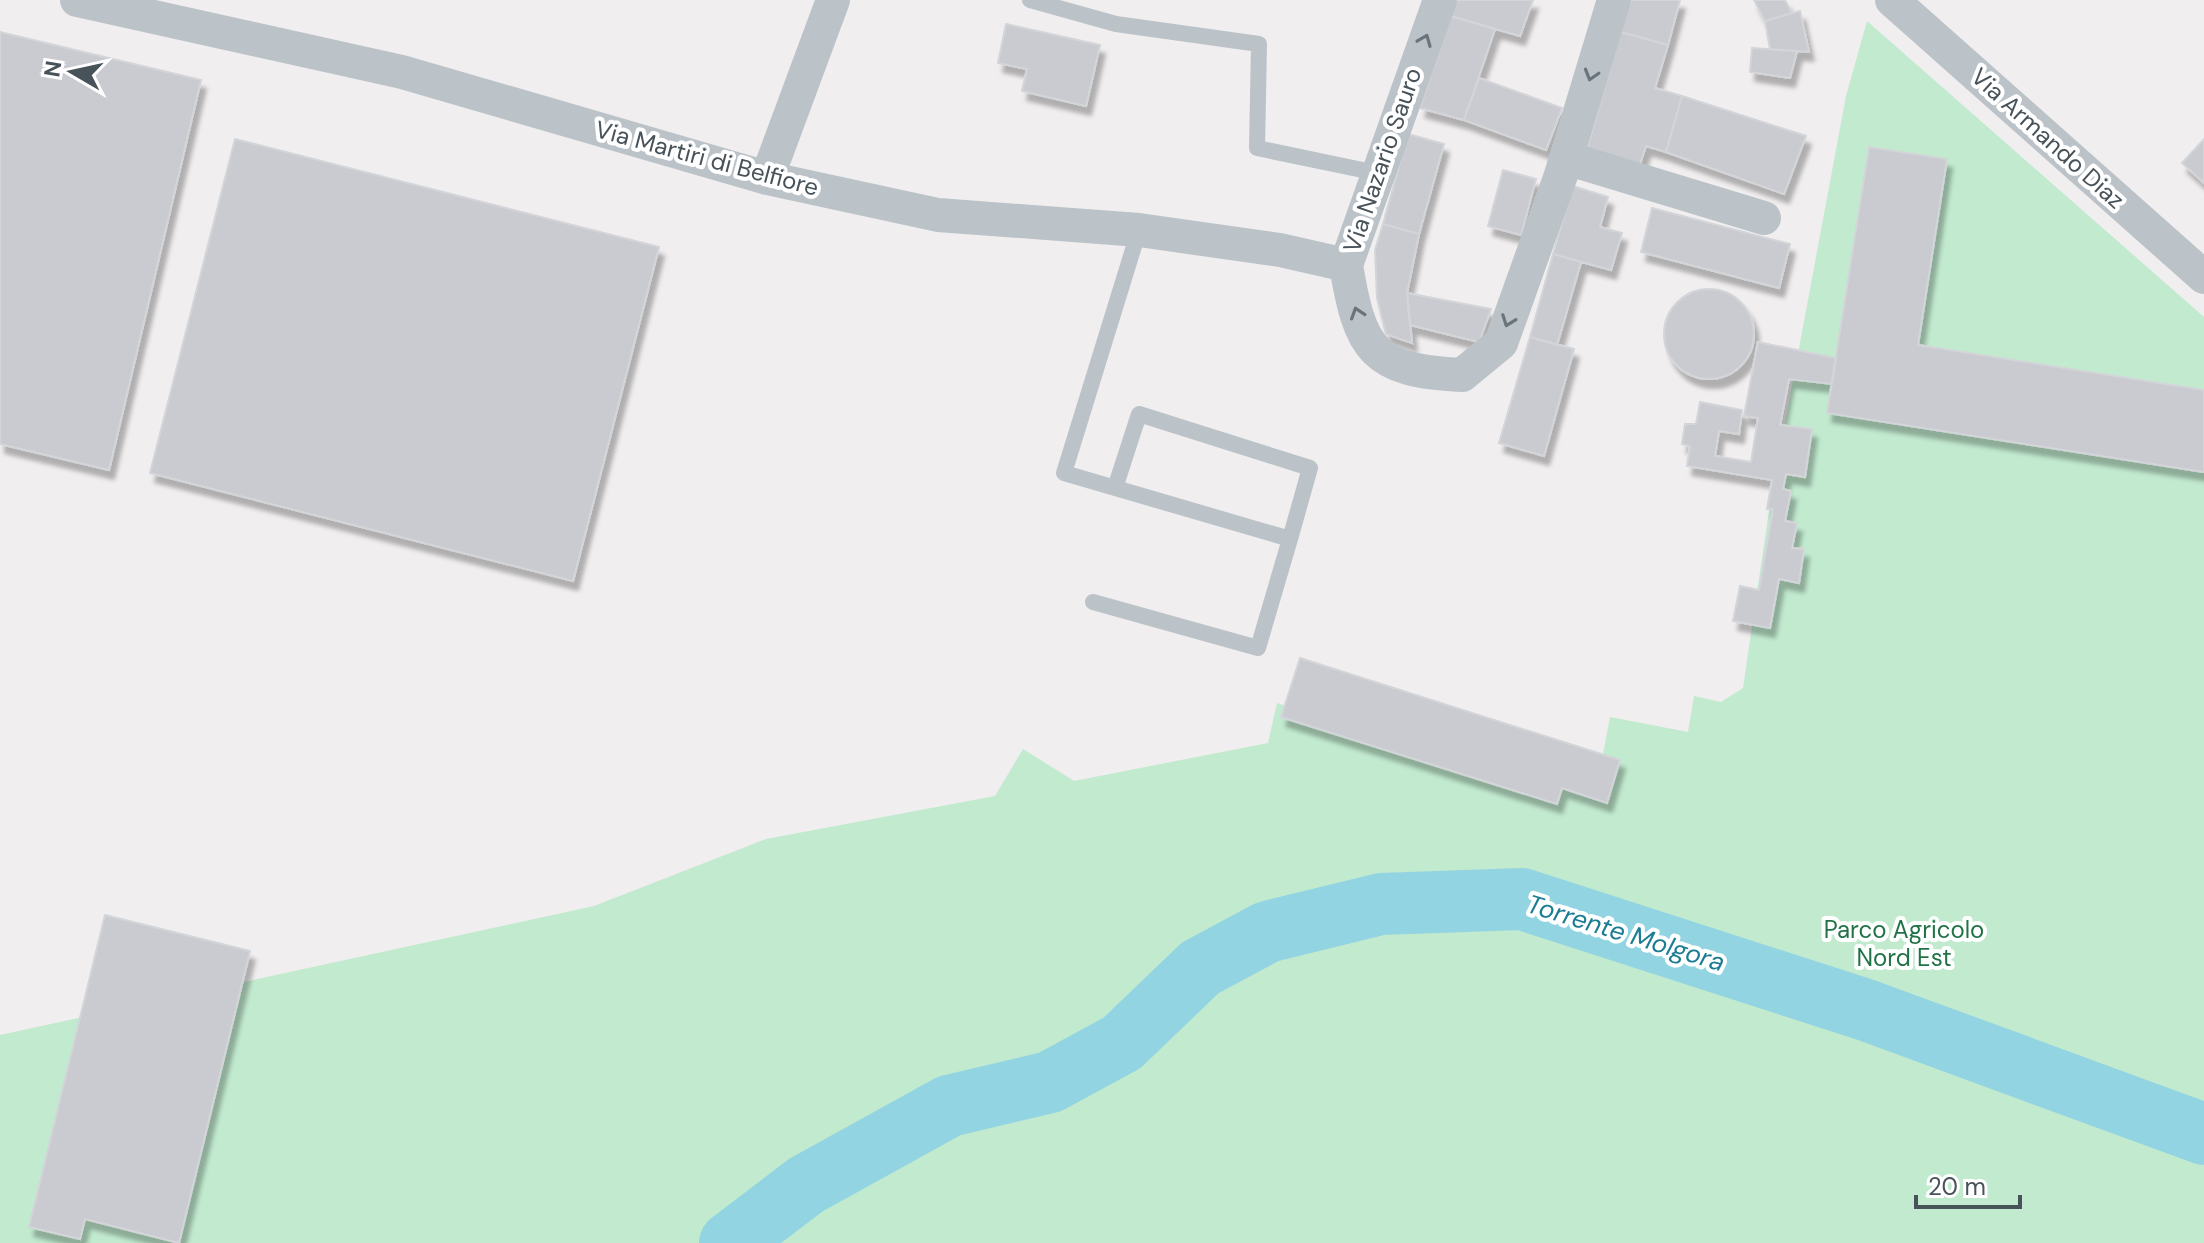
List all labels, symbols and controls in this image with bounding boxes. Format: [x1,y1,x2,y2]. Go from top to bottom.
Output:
north arrow [32,32,112,112]
one-way arrow [1415,34,1431,48]
text: N [37,59,68,79]
street label: Via Armando Diaz [1965,61,2131,215]
street label: Via Nazario Sauro [1336,63,1428,257]
one-way arrow [1584,67,1600,81]
street label: Via Martiri di Belfiore [592,113,822,203]
one-way arrow [1350,307,1366,321]
one-way arrow [1502,313,1518,327]
water label: Torrente Molgora [1523,887,1729,979]
park label: Parco Agricolo Nord Est [1824,914,1984,973]
scale bar [1916,1159,2020,1209]
text: 20 m [1928,1171,1986,1202]

